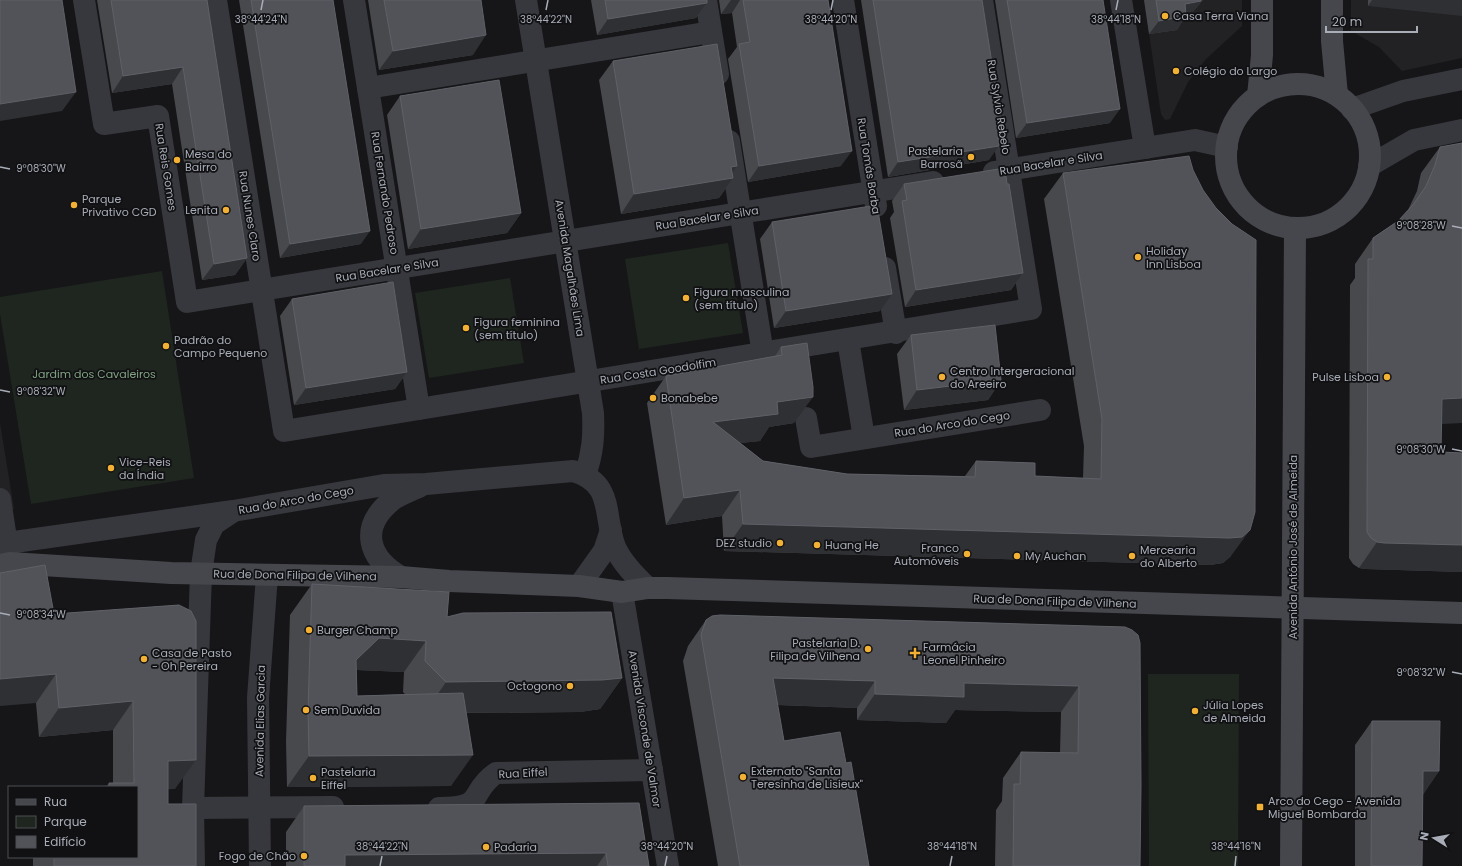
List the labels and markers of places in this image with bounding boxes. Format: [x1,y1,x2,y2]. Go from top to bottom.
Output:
place label: Casa Terra Viana [1173,8,1268,24]
marker: Casa Terra Viana [1160,11,1170,21]
place label: Colégio do Largo [1184,63,1277,79]
marker: Colégio do Largo [1171,66,1181,76]
place label: Pastelaria Barrosã [908,143,963,172]
place label: Mesa do Bairro [185,146,232,175]
marker: Pastelaria Barrosã [966,152,976,162]
marker: Mesa do Bairro [172,155,182,165]
place label: Parque Privativo CGD [82,191,157,220]
marker: Parque Privativo CGD [69,200,79,210]
place label: Lenita [185,202,218,218]
marker: Lenita [221,205,231,215]
place label: Holiday Inn Lisboa [1146,243,1201,272]
marker: Holiday Inn Lisboa [1133,252,1143,262]
place label: Figura masculina (sem título) [694,284,789,313]
marker: Figura masculina (sem título) [681,293,691,303]
place label: Figura feminina (sem título) [474,314,560,343]
marker: Figura feminina (sem título) [461,323,471,333]
place label: Padrão do Campo Pequeno [174,332,267,361]
marker: Padrão do Campo Pequeno [161,341,171,351]
place label: Centro Intergeracional do Areeiro [950,363,1075,392]
place label: Pulse Lisboa [1312,369,1379,385]
marker: Centro Intergeracional do Areeiro [937,372,947,382]
marker: Pulse Lisboa [1382,372,1392,382]
place label: Bonabebe [661,390,718,406]
marker: Bonabebe [648,393,658,403]
place label: Vice-Reis da Índia [119,454,171,483]
marker: Vice-Reis da Índia [106,463,116,473]
place label: DEZ studio [716,535,772,551]
place label: Huang He [825,537,879,553]
marker: DEZ studio [775,538,785,548]
marker: Huang He [812,540,822,550]
place label: Franco Automóveis [894,540,959,569]
place label: Mercearia do Alberto [1140,542,1197,571]
place label: My Auchan [1025,548,1086,564]
marker: Franco Automóveis [962,549,972,559]
marker: My Auchan [1012,551,1022,561]
marker: Mercearia do Alberto [1127,551,1137,561]
place label: Burger Champ [317,622,398,638]
marker: Burger Champ [304,625,314,635]
place label: Pastelaria D. Filipa de Vilhena [770,635,860,664]
place label: Farmácia Leonel Pinheiro [923,639,1005,668]
marker: Pastelaria D. Filipa de Vilhena [863,644,873,654]
place label: Casa de Pasto - Oh Pereira [152,645,232,674]
marker: Farmácia Leonel Pinheiro [910,648,920,658]
marker: Casa de Pasto - Oh Pereira [139,654,149,664]
place label: Octogono [507,678,562,694]
marker: Octogono [565,681,575,691]
place label: Júlia Lopes de Almeida [1203,697,1266,726]
place label: Sem Duvida [314,702,380,718]
marker: Sem Duvida [301,705,311,715]
marker: Júlia Lopes de Almeida [1190,706,1200,716]
place label: Externato "Santa Teresinha de Lisieux" [751,763,863,792]
place label: Pastelaria Eiffel [321,764,376,793]
marker: Externato "Santa Teresinha de Lisieux" [738,772,748,782]
marker: Pastelaria Eiffel [308,773,318,783]
place label: Arco do Cego - Avenida Miguel Bombarda [1268,793,1400,822]
marker: Arco do Cego - Avenida Miguel Bombarda [1255,802,1265,812]
place label: Padaria [494,839,537,855]
marker: Padaria [481,842,491,852]
place label: Fogo de Chão [219,848,296,864]
marker: Fogo de Chão [299,851,309,861]

